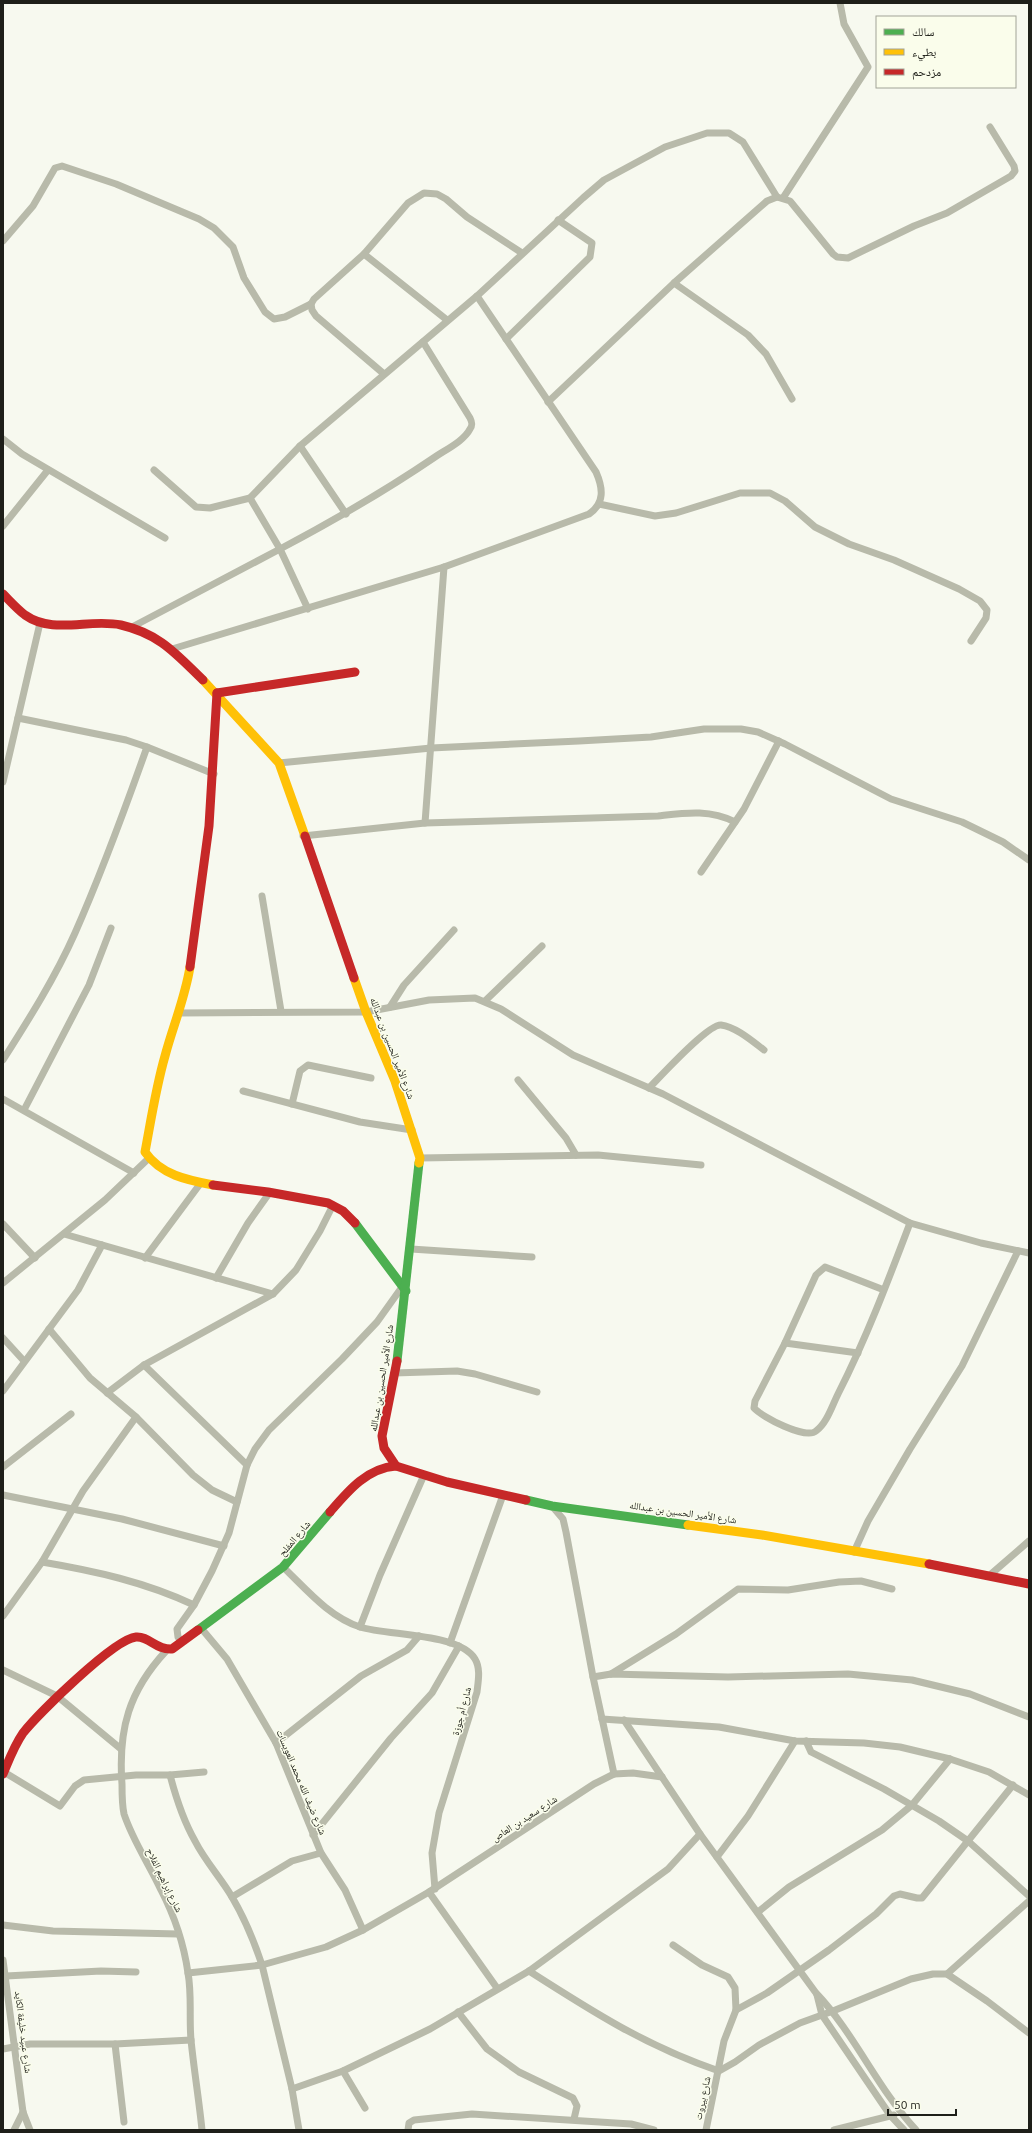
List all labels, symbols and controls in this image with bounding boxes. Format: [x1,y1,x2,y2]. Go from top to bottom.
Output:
legend [876,16,1016,88]
text: سالك [912,25,934,38]
text: بطيء [912,45,936,62]
text: مزدحم [912,65,941,80]
street label: شارع الأمير الحسين بن عبدالله [367,996,417,1101]
street label: شارع الأمير الحسين بن عبدالله [368,1323,396,1432]
street label: شارع الأمير الحسين بن عبدالله [629,1500,738,1527]
street label: شارع المفلح [276,1518,313,1559]
street label: شارع أم جوزة [449,1685,475,1737]
street label: شارع ضيف الله محمد العويسات [273,1728,329,1837]
street label: شارع سعيد بن العاص [490,1793,560,1844]
street label: شارع إبراهيم الفلاح [142,1846,185,1915]
street label: شارع عبيد خليفة الكايد [12,1990,34,2074]
street label: شارع بيروت [693,2075,714,2121]
scale bar [888,2091,956,2117]
text: 50 m [894,2098,921,2111]

